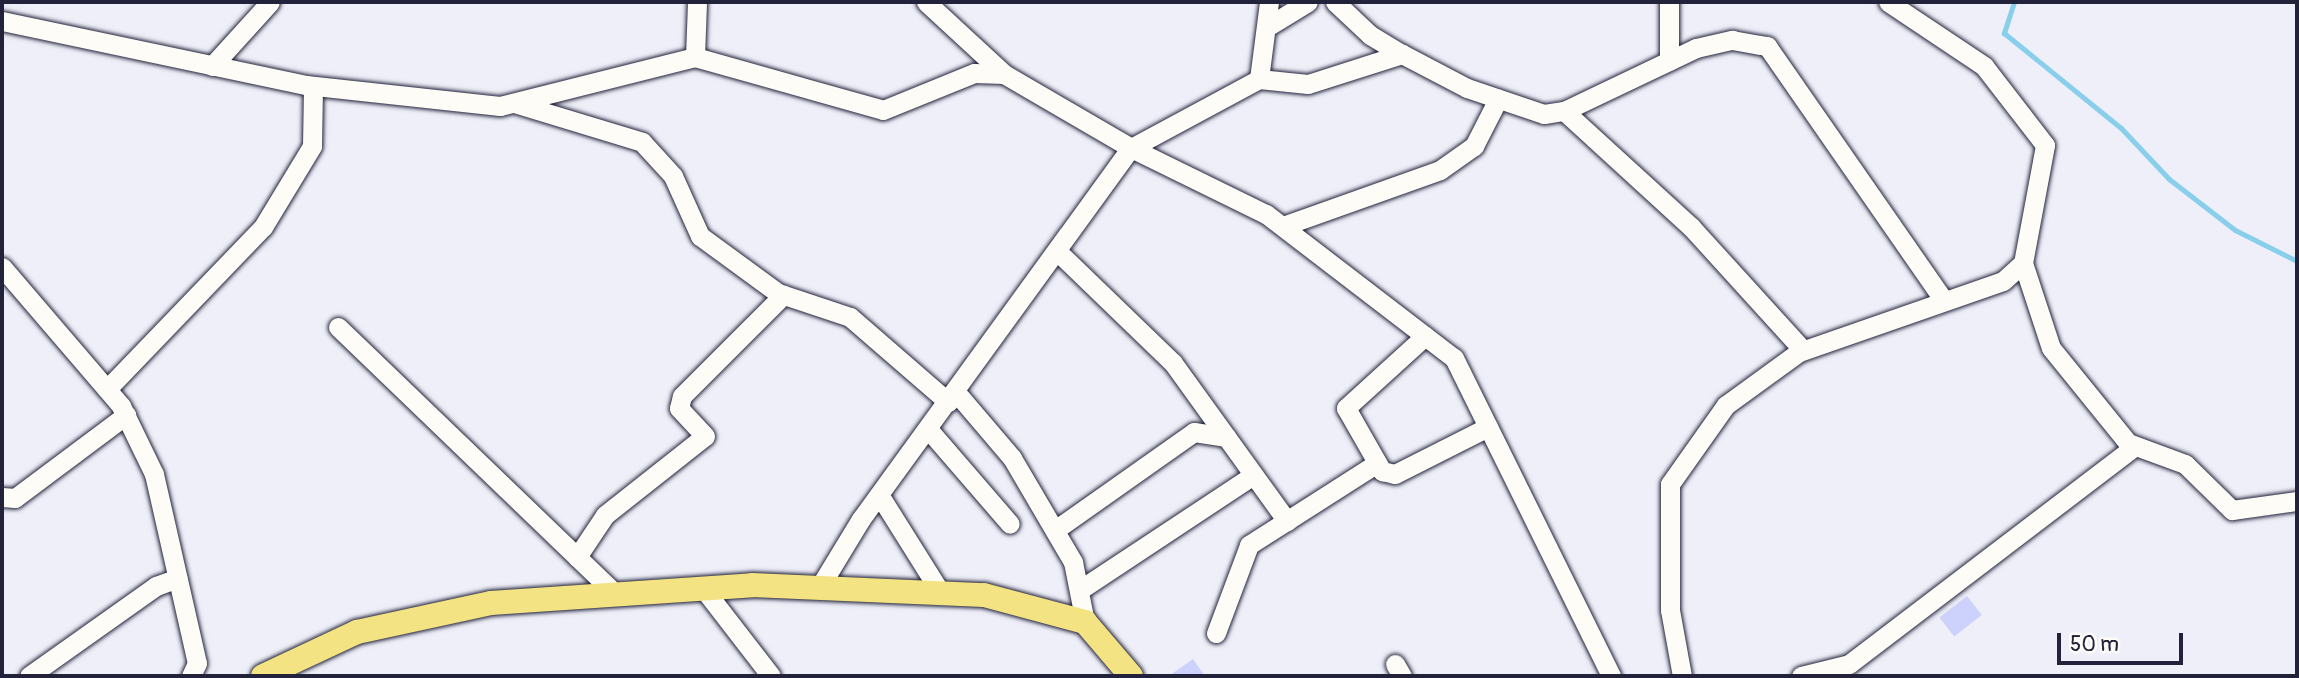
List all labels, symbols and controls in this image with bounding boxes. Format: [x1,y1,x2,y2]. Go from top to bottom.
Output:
scale bar [2061,618,2187,662]
text: 50 m [2070,631,2119,658]

